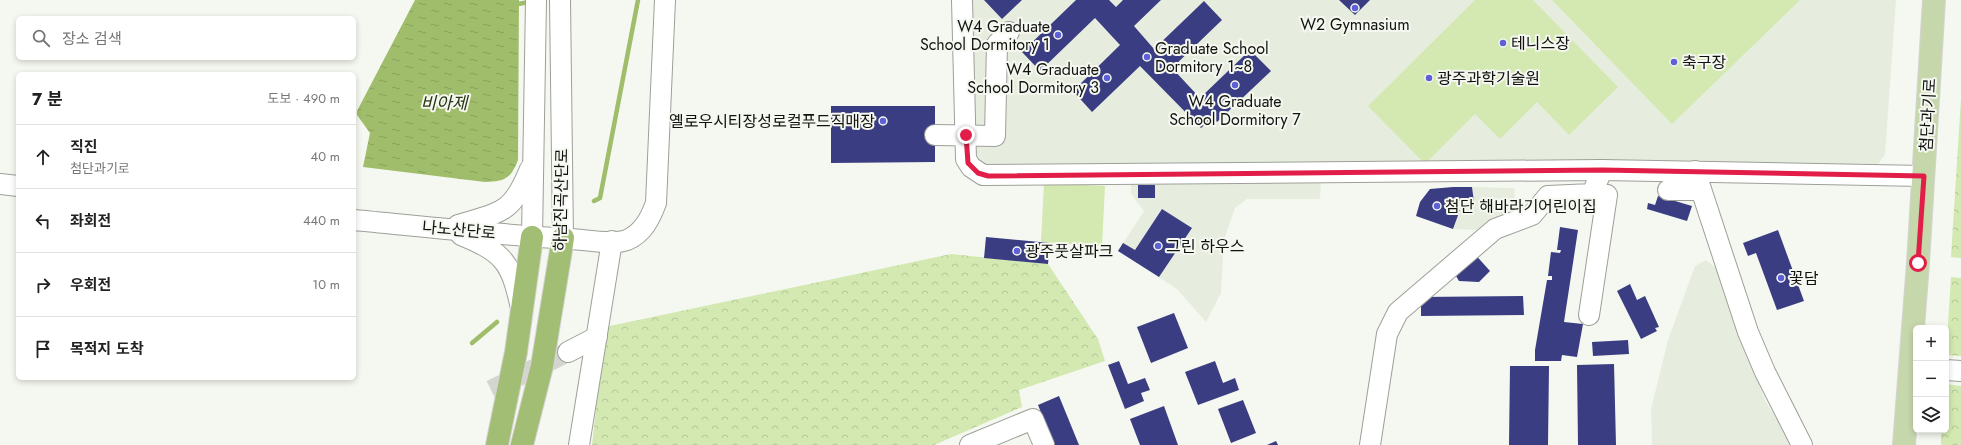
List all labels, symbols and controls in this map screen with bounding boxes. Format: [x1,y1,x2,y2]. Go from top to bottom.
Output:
marker: W2 Gymnasium [1350,3,1360,13]
place label: W2 Gymnasium [1300,13,1410,36]
place label: W4 Graduate School Dormitory 1 [920,15,1050,56]
search box [16,16,356,60]
icon: search [30,27,52,49]
text: 장소 검색 [62,28,122,50]
marker: W4 Graduate School Dormitory 1 [1053,30,1063,40]
place label: 테니스장 [1511,32,1570,55]
place label: Graduate School Dormitory 1~8 [1155,37,1269,78]
marker: 테니스장 [1498,38,1508,48]
place label: 축구장 [1682,51,1726,74]
marker: Graduate School Dormitory 1~8 [1142,52,1152,62]
marker: 축구장 [1669,57,1679,67]
place label: W4 Graduate School Dormitory 3 [967,58,1099,99]
place label: 광주과학기술원 [1437,67,1540,90]
marker: W4 Graduate School Dormitory 3 [1102,73,1112,83]
marker: 광주과학기술원 [1424,73,1434,83]
street label: 첨단과기로 [1915,77,1941,152]
marker: W4 Graduate School Dormitory 7 [1230,80,1240,90]
text: 7 분 [32,87,63,111]
text: 도보 · 490 m [267,89,340,108]
place label: W4 Graduate School Dormitory 7 [1169,90,1301,131]
water label: 비아제 [421,91,470,115]
place label: 옐로우시티장성로컬푸드직매장 [669,110,875,133]
marker: 옐로우시티장성로컬푸드직매장 [878,116,888,126]
route end [957,126,975,144]
text: 직진 [70,136,98,158]
icon: ahead [32,146,54,168]
text: 40 m [311,147,340,166]
street label: 하남진곡산단로 [549,148,573,252]
text: 첨단과기로 [70,159,130,178]
place label: 첨단 해바라기어린이집 [1445,195,1597,218]
marker: 첨단 해바라기어린이집 [1432,201,1442,211]
icon: left [32,210,54,232]
text: 좌회전 [70,210,111,232]
text: 440 m [303,211,340,230]
street label: 나노산단로 [421,215,497,245]
place label: 그린 하우스 [1166,235,1244,258]
place label: 광주풋살파크 [1025,240,1113,263]
marker: 그린 하우스 [1153,241,1163,251]
marker: 광주풋살파크 [1012,246,1022,256]
route start [1909,254,1927,272]
place label: 꽃담 [1789,267,1819,290]
marker: 꽃담 [1776,273,1786,283]
icon: right [32,274,54,296]
text: 우회전 [70,274,111,296]
text: 10 m [312,275,340,294]
map controls [1913,325,1949,433]
button: + [1913,325,1949,361]
icon: arrive [32,338,54,360]
text: 목적지 도착 [70,338,144,360]
button: − [1913,361,1949,397]
button: layers [1913,397,1949,433]

